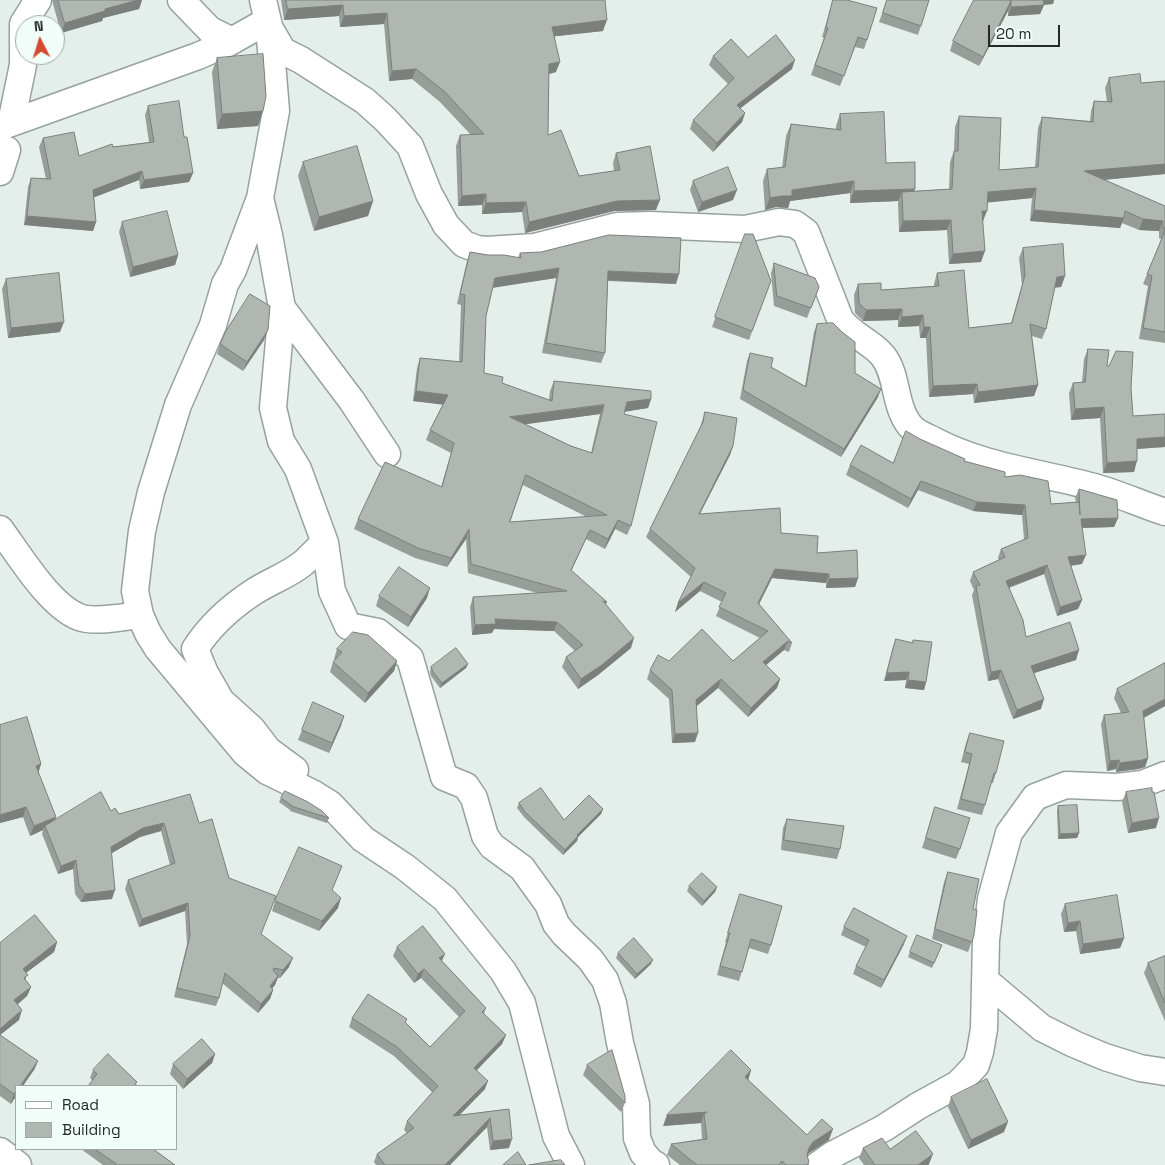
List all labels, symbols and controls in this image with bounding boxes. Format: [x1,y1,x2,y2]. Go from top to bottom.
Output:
north arrow [15,15,65,65]
scale bar [990,15,1062,47]
text: N [33,17,44,35]
text: 20 m [996,24,1031,43]
legend [15,1085,178,1150]
text: Road [62,1095,99,1114]
text: Building [62,1120,121,1139]

